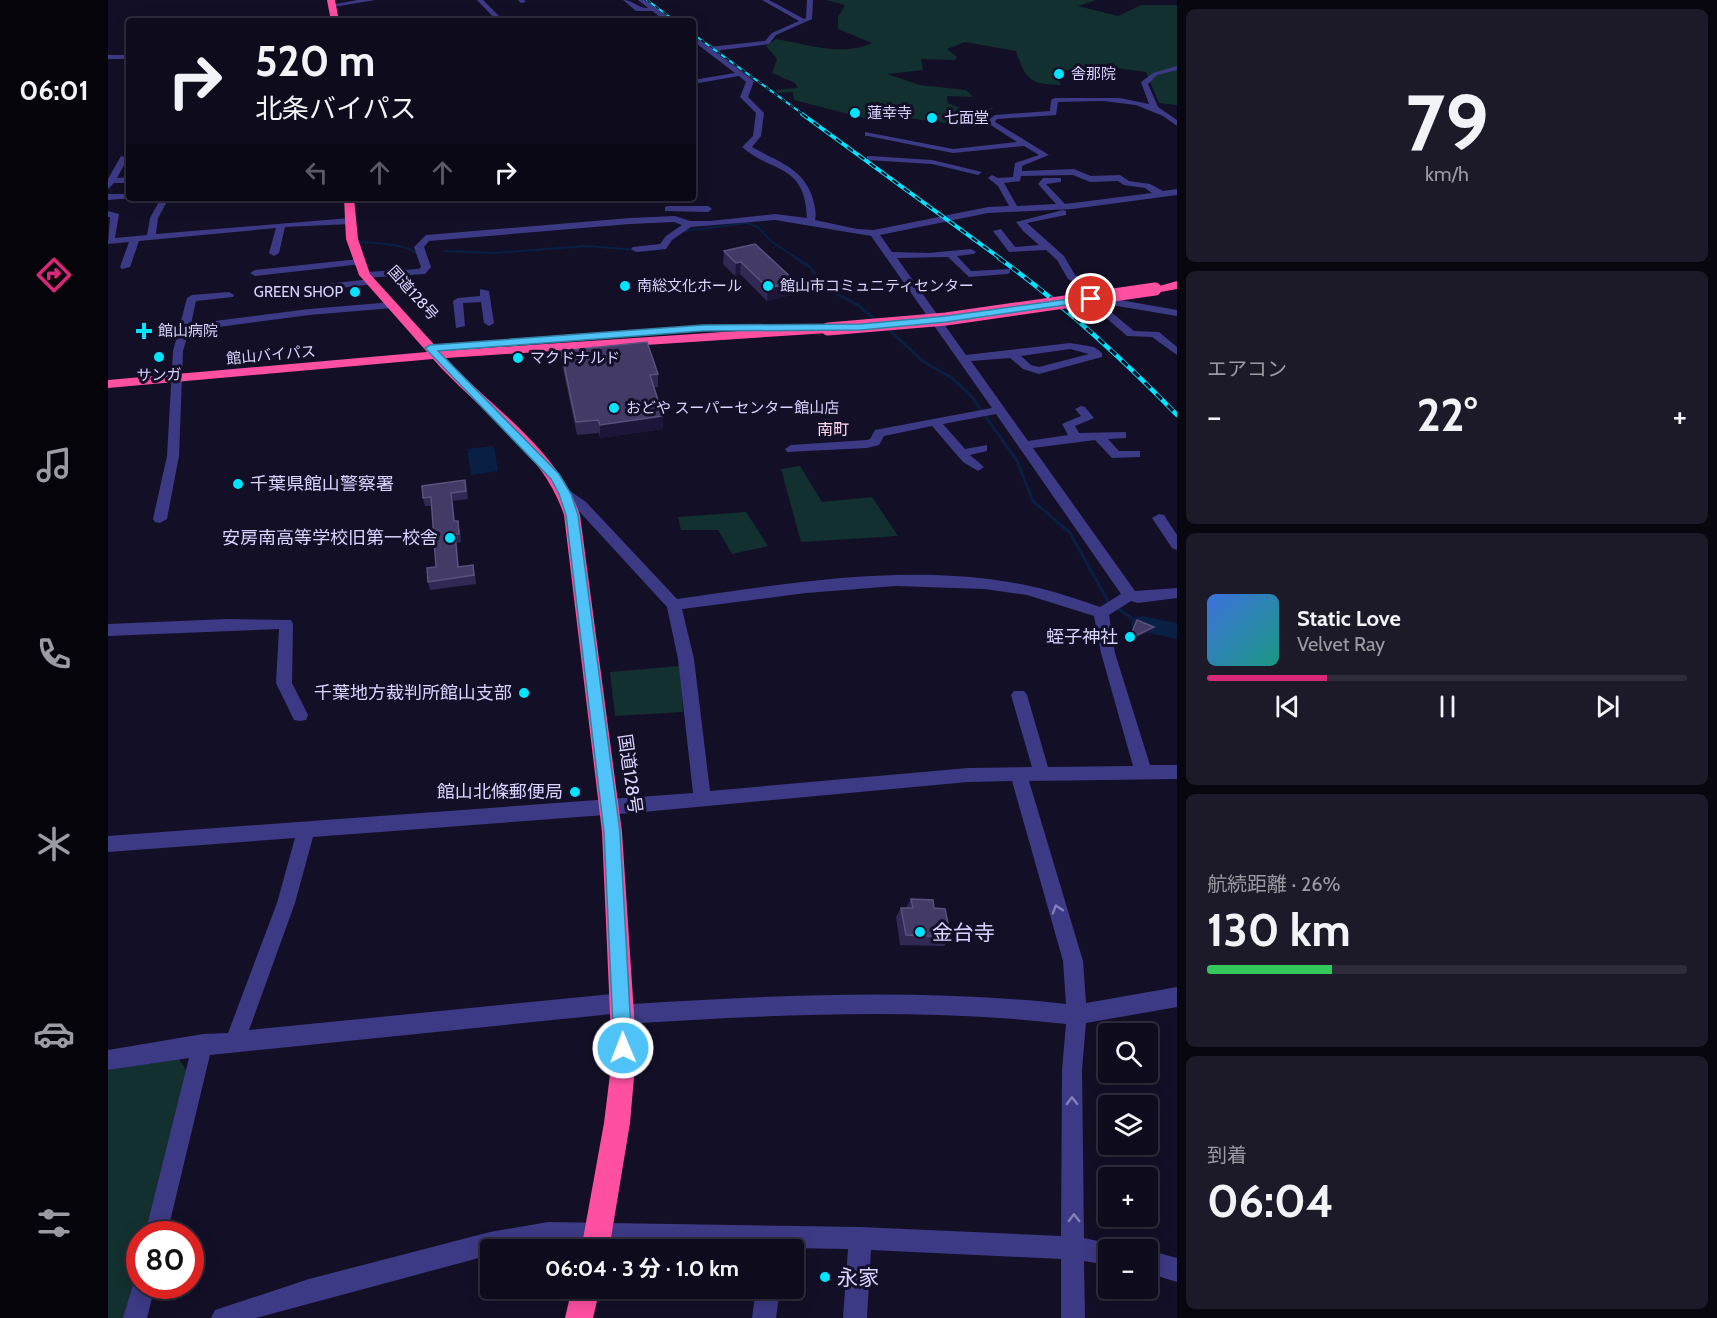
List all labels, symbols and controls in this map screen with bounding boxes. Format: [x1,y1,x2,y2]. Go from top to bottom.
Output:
text: 520 m [255,35,375,87]
icon: right [156,42,234,120]
place label: 舎那院 [1071,65,1116,83]
marker: 舎那院 [1052,67,1066,81]
text: 06:01 [19,74,89,107]
text: 79 [1405,75,1489,170]
text: 北条バイパス [255,92,416,125]
place label: 蓮幸寺 [867,104,912,122]
marker: 蓮幸寺 [848,106,862,120]
place label: 七面堂 [944,109,989,127]
marker: 七面堂 [925,111,939,125]
icon: left [300,156,333,189]
icon: ahead [363,156,396,189]
icon: ahead [426,156,459,189]
icon: right [489,156,522,189]
text: km/h [1425,162,1469,186]
icon: directions [33,254,75,296]
street label: 国道128号 [384,262,442,324]
pin [1065,273,1116,324]
place label: 南総文化ホール [637,277,742,295]
place label: 館山市コミュニティセンター [780,277,974,295]
marker: 南総文化ホール [618,279,632,293]
marker: 館山市コミュニティセンター [761,279,775,293]
icon: arrive [1074,282,1107,315]
place label: GREEN SHOP [254,283,343,301]
marker: GREEN SHOP [348,285,362,299]
marker: 館山病院 [135,322,153,340]
place label: 館山病院 [158,322,218,340]
street label: 館山バイパス [226,342,316,368]
place label: マクドナルド [530,349,620,367]
marker: サンガ [152,350,166,364]
marker: マクドナルド [511,351,525,365]
text: エアコン [1207,357,1287,381]
place label: サンガ [136,366,182,384]
text: 22° [1417,388,1477,442]
text: − [1207,396,1222,436]
text: + [1672,396,1687,436]
place label: おどや スーパーセンター館山店 [626,399,839,417]
marker: おどや スーパーセンター館山店 [607,401,621,415]
district label: 南町 [817,420,849,439]
icon: music [33,444,75,486]
place label: 千葉県館山警察署 [250,473,394,495]
marker: 千葉県館山警察署 [231,477,245,491]
place label: 安房南高等学校旧第一校舎 [222,527,438,549]
marker: 安房南高等学校旧第一校舎 [443,531,457,545]
text: Static Love [1297,605,1401,632]
place label: 蛭子神社 [1046,626,1118,648]
marker: 蛭子神社 [1123,630,1137,644]
text: Velvet Ray [1297,632,1385,656]
icon: phone [33,633,75,675]
place label: 千葉地方裁判所館山支部 [314,682,512,704]
marker: 千葉地方裁判所館山支部 [517,686,531,700]
icon: previous [1271,690,1304,723]
icon: pause [1431,690,1464,723]
icon: next [1591,690,1624,723]
street label: 国道128号 [614,733,646,815]
place label: 館山北條郵便局 [437,781,563,803]
marker: 館山北條郵便局 [568,785,582,799]
icon: climate [33,823,75,865]
text: 航続距離 · 26% [1207,872,1341,896]
text: 130 km [1207,903,1351,957]
one-way arrow [1052,904,1064,915]
place label: 金台寺 [932,920,995,945]
marker: 金台寺 [913,925,927,939]
icon: car [33,1013,75,1055]
position arrow [591,1016,655,1080]
map controls [1098,1023,1158,1299]
button: search [1098,1023,1158,1083]
button: layers [1098,1095,1158,1155]
one-way arrow [1066,1096,1079,1105]
text: 到着 [1207,1143,1247,1167]
button: + [1098,1167,1158,1227]
text: 06:04 [1207,1174,1334,1228]
icon: filters [33,1202,75,1244]
one-way arrow [1068,1213,1080,1222]
speed limit sign: 80 [126,1221,204,1299]
button: − [1098,1239,1158,1299]
text: 06:04 · 3 分 · 1.0 km [545,1255,739,1282]
place label: 永家 [837,1265,879,1290]
marker: 永家 [818,1270,832,1284]

